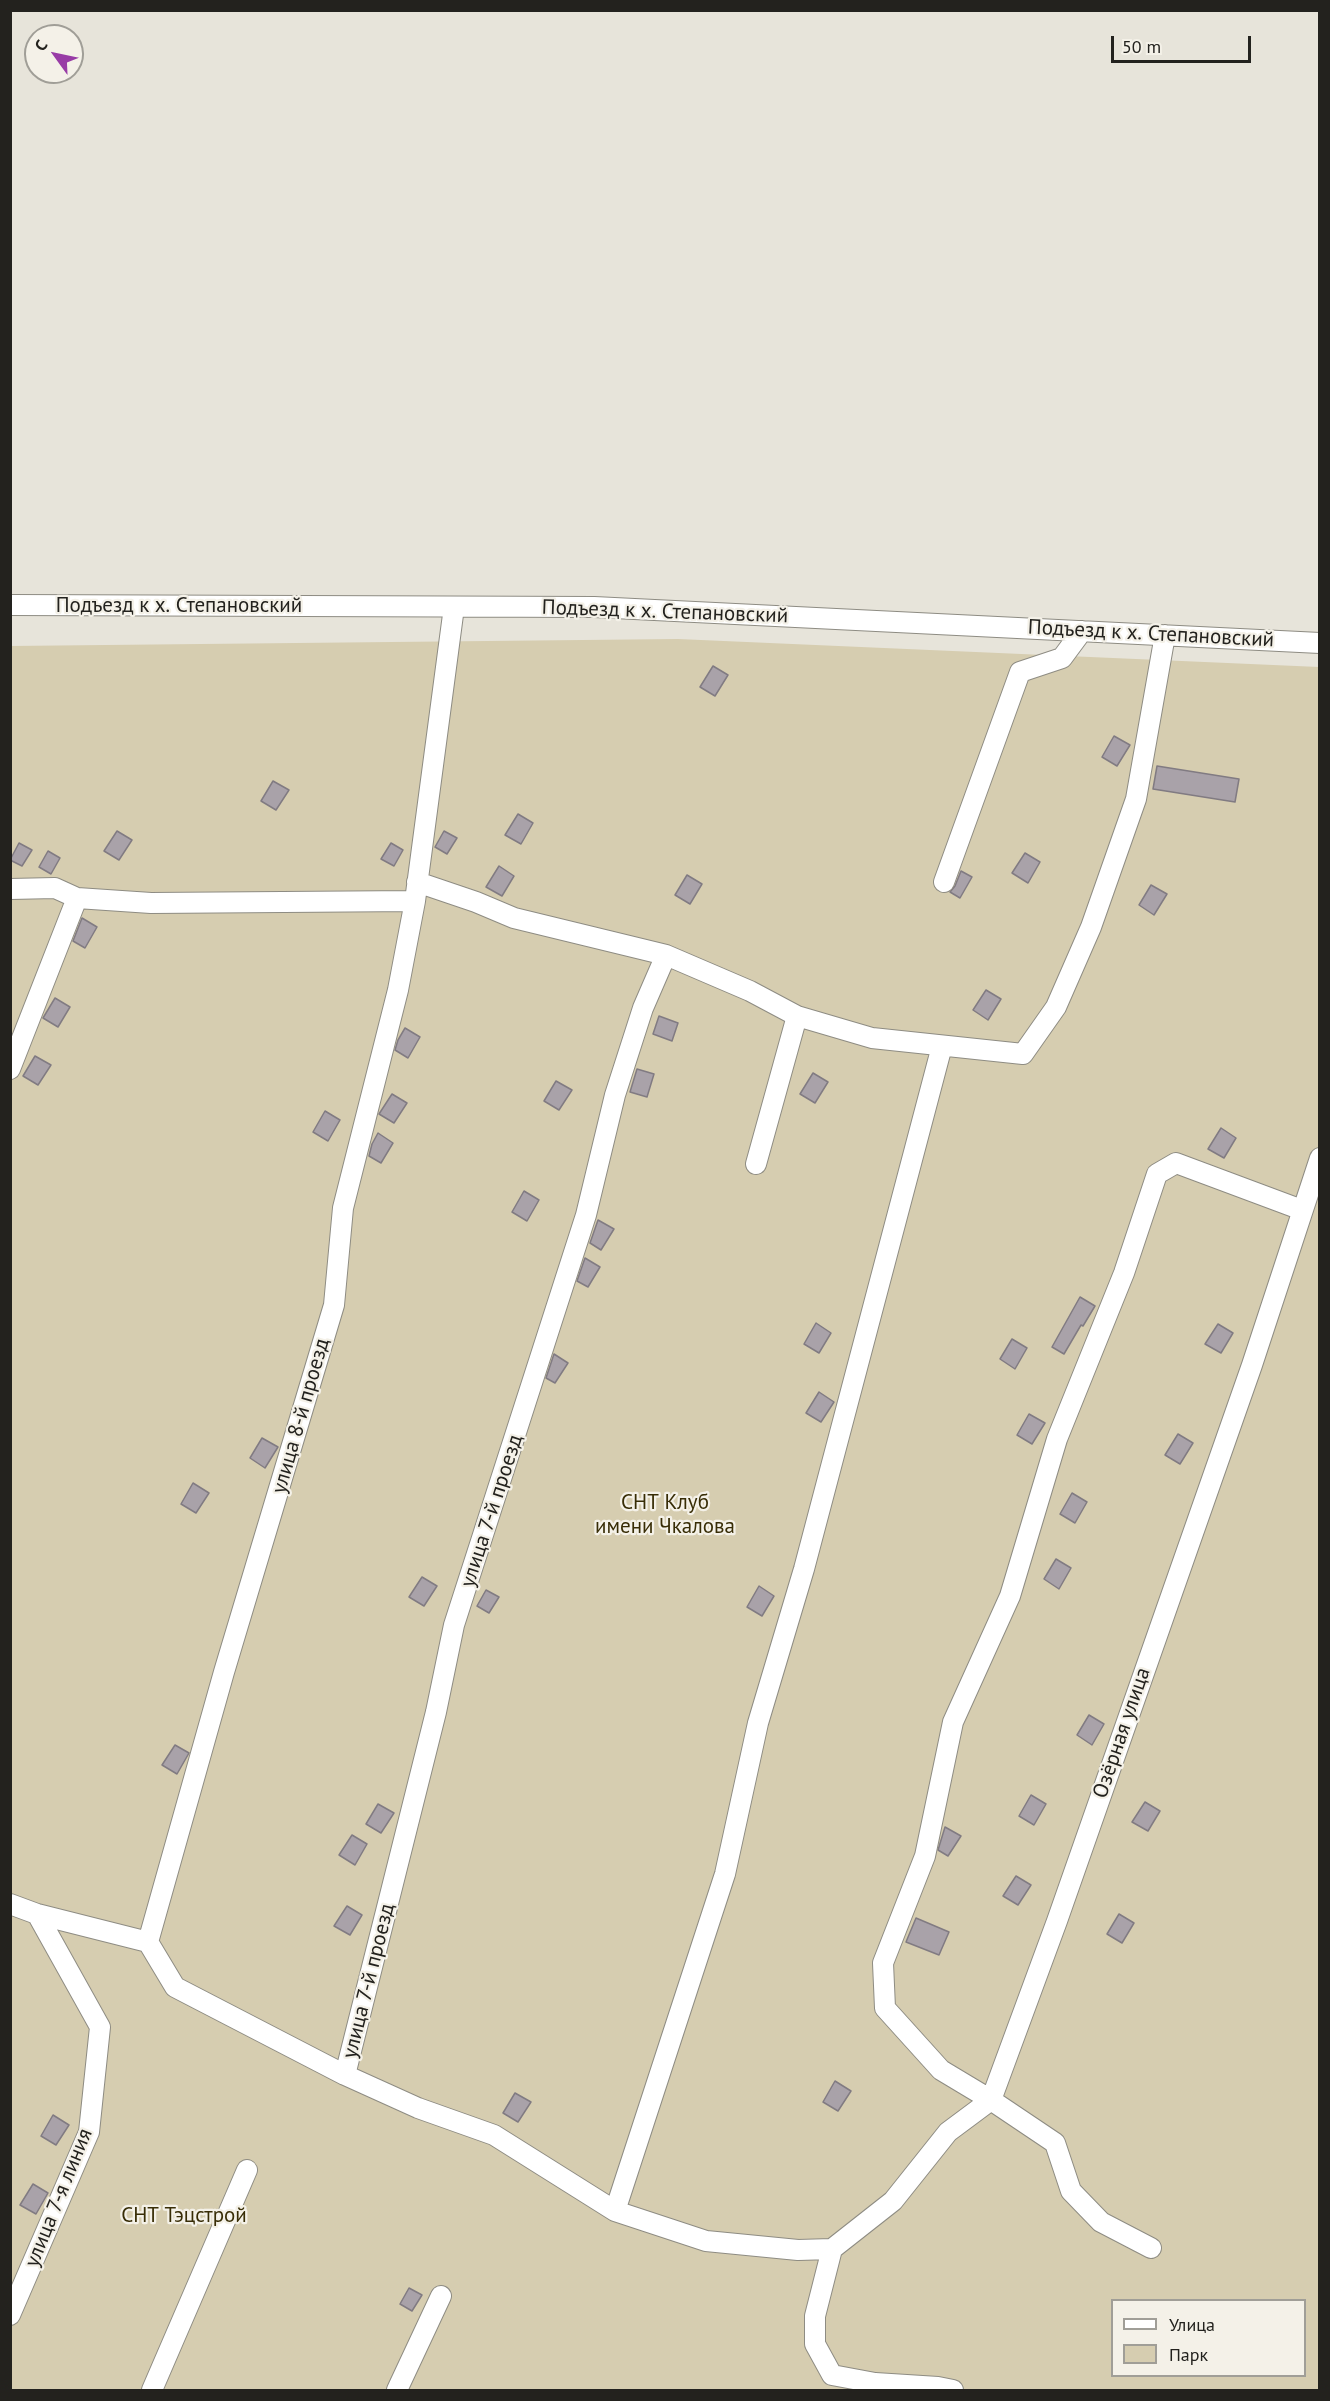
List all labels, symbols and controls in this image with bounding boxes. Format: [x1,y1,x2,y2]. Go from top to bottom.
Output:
north arrow [24,24,84,84]
scale bar [1114,24,1254,62]
text: 50 m [1122,35,1161,58]
text: С [30,36,51,54]
street label: Подъезд к х. Степановский [56,593,302,619]
street label: Подъезд к х. Степановский [541,595,789,629]
street label: Подъезд к х. Степановский [1027,615,1275,653]
street label: улица 8-й проезд [267,1335,335,1497]
street label: улица 7-й проезд [455,1432,529,1590]
park label: СНТ Клуб имени Чкалова [595,1490,735,1540]
street label: Озёрная улица [1088,1664,1156,1802]
street label: улица 7-й проезд [338,1901,400,2061]
street label: улица 7-я линия [20,2125,98,2271]
park label: СНТ Тэцстрой [121,2203,247,2229]
legend [1111,2299,1306,2377]
text: Улица [1169,2313,1215,2336]
text: Парк [1169,2343,1208,2366]

